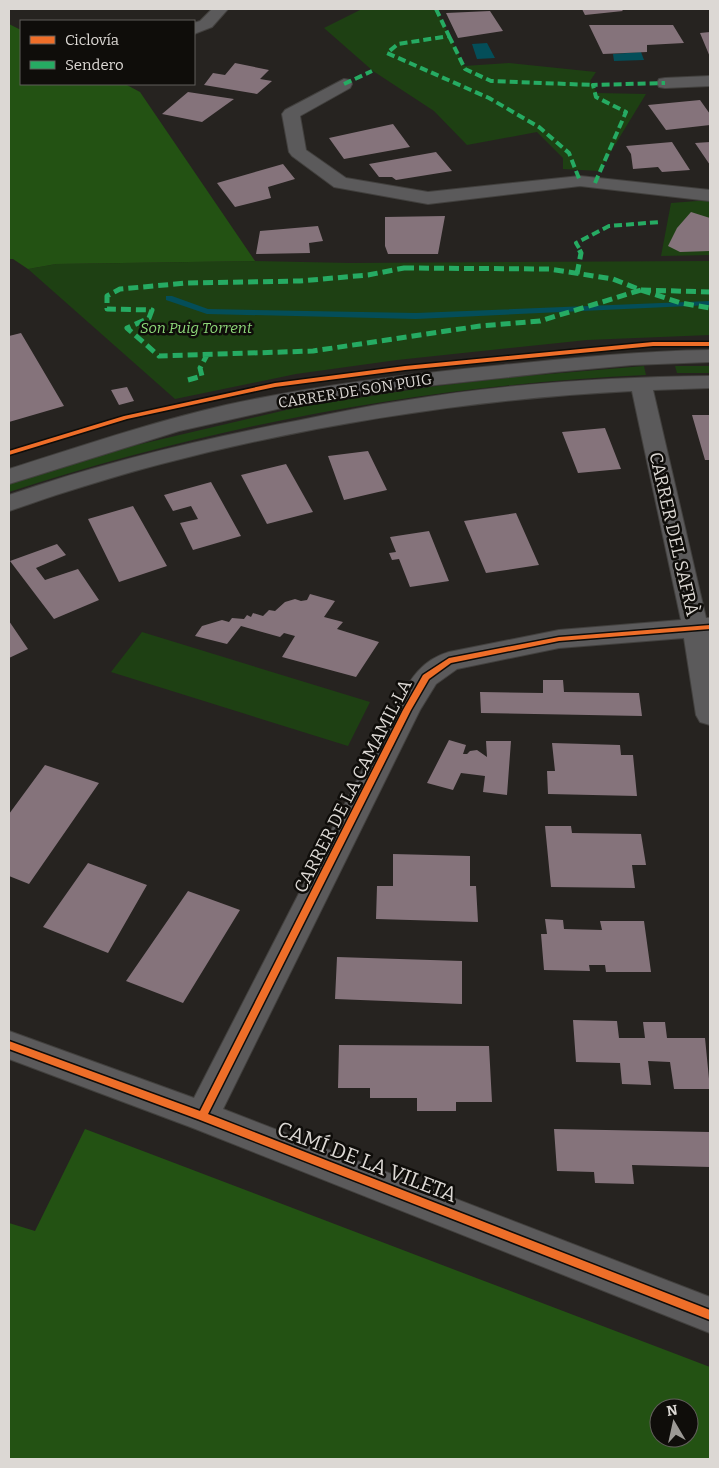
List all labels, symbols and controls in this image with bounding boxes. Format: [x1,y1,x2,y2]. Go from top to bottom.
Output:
legend [20,20,195,85]
text: Ciclovía [65,31,119,49]
text: Sendero [65,56,124,74]
park label: Son Puig Torrent [140,319,253,337]
street label: CARRER DE SON PUIG [277,370,433,412]
street label: CARRER DEL SAFRÀ [644,450,704,618]
street label: CARRER DE LA CAMAMIL·LA [289,675,417,896]
street label: CAMÍ DE LA VILETA [273,1116,461,1208]
north arrow [649,1398,699,1448]
text: N [665,1401,679,1420]

